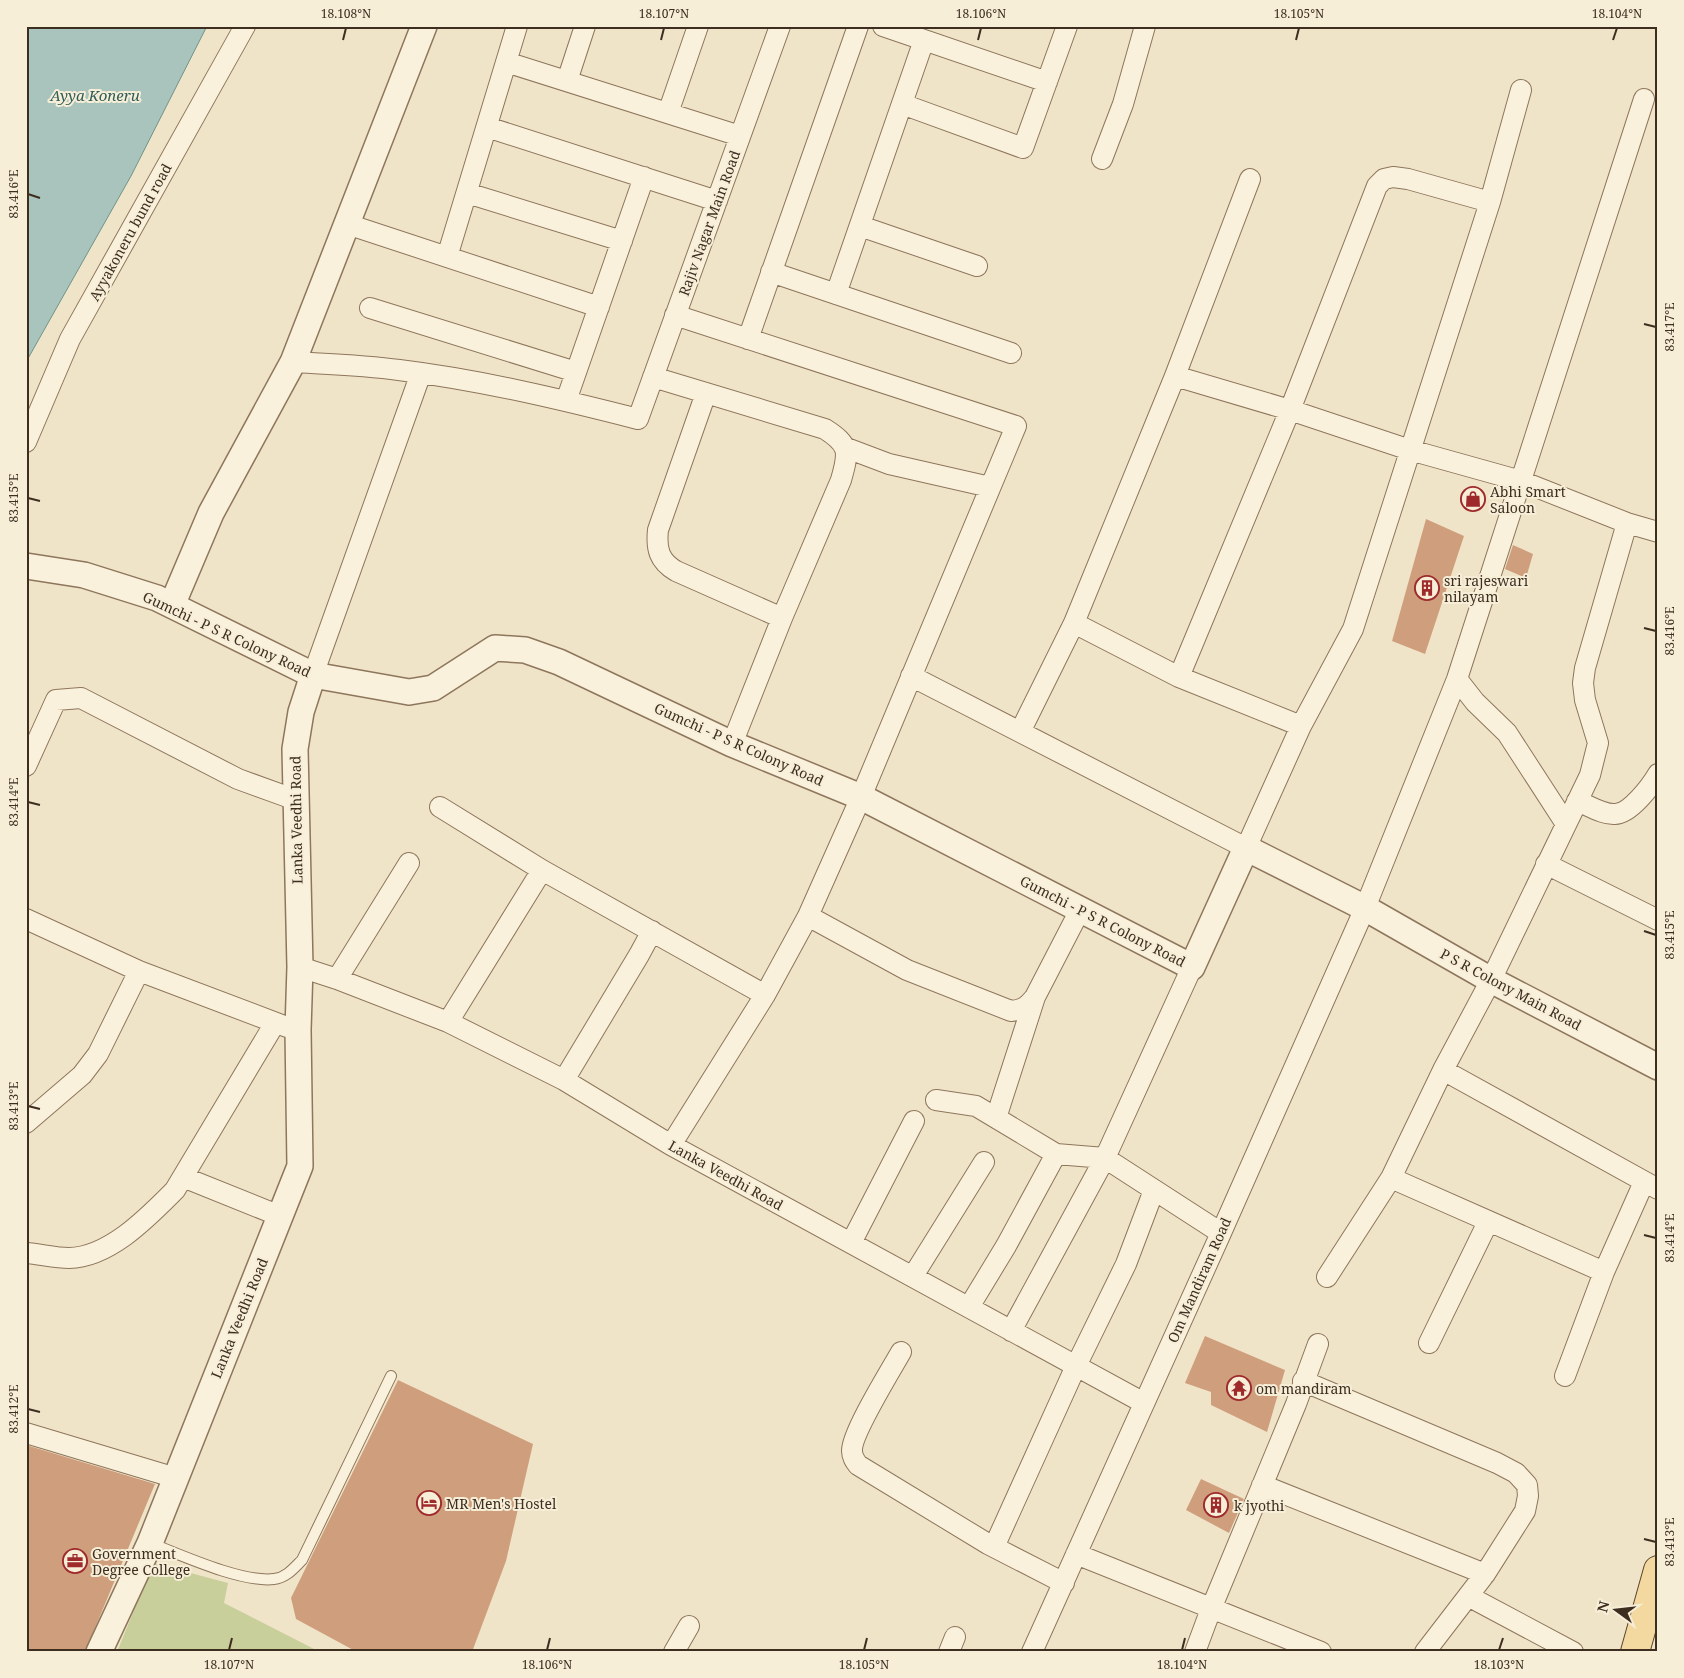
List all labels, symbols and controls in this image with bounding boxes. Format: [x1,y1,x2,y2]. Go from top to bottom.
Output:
text: 18.108°N [321,5,371,22]
text: 18.107°N [639,5,689,22]
text: 18.106°N [956,5,1006,22]
text: 18.105°N [1274,5,1324,22]
text: 18.104°N [1592,5,1642,22]
water label: Ayya Koneru [49,85,140,105]
street label: Rajiv Nagar Main Road [674,147,744,298]
street label: Ayyakoneru bund road [84,160,176,304]
text: 83.416°E [5,170,22,218]
text: 83.417°E [1661,303,1678,351]
text: 83.415°E [5,474,22,522]
place label: Abhi Smart Saloon [1490,482,1566,517]
shop icon: Abhi Smart Saloon [1460,486,1486,512]
place label: sri rajeswari nilayam [1444,571,1529,606]
building icon: sri rajeswari nilayam [1414,575,1440,601]
street label: Gumchi - P S R Colony Road [140,587,314,682]
text: 83.416°E [1661,607,1678,655]
street label: Gumchi - P S R Colony Road [651,698,827,790]
street label: Lanka Veedhi Road [285,755,307,884]
text: 83.414°E [5,778,22,826]
street label: Gumchi - P S R Colony Road [1017,871,1189,971]
text: 83.415°E [1661,911,1678,959]
street label: P S R Colony Main Road [1437,944,1585,1035]
text: 83.413°E [5,1082,22,1130]
street label: Lanka Veedhi Road [665,1136,787,1215]
street label: Om Mandiram Road [1163,1214,1235,1346]
text: 83.414°E [1661,1214,1678,1262]
street label: Lanka Veedhi Road [206,1255,272,1381]
temple icon: om mandiram [1226,1375,1252,1401]
place label: om mandiram [1256,1379,1352,1398]
text: 83.412°E [5,1385,22,1433]
hotel icon: MR Men's Hostel [416,1490,442,1516]
building icon: k jyothi [1203,1492,1229,1518]
place label: MR Men's Hostel [446,1494,557,1513]
place label: k jyothi [1234,1496,1285,1515]
text: 83.413°E [1661,1518,1678,1566]
place label: Government Degree College [92,1544,190,1579]
office icon: Government Degree College [62,1548,88,1574]
north arrow [1592,1586,1642,1636]
text: N [1592,1599,1614,1614]
text: 18.107°N [204,1656,254,1673]
text: 18.106°N [522,1656,572,1673]
text: 18.105°N [839,1656,889,1673]
text: 18.104°N [1157,1656,1207,1673]
text: 18.103°N [1474,1656,1524,1673]

